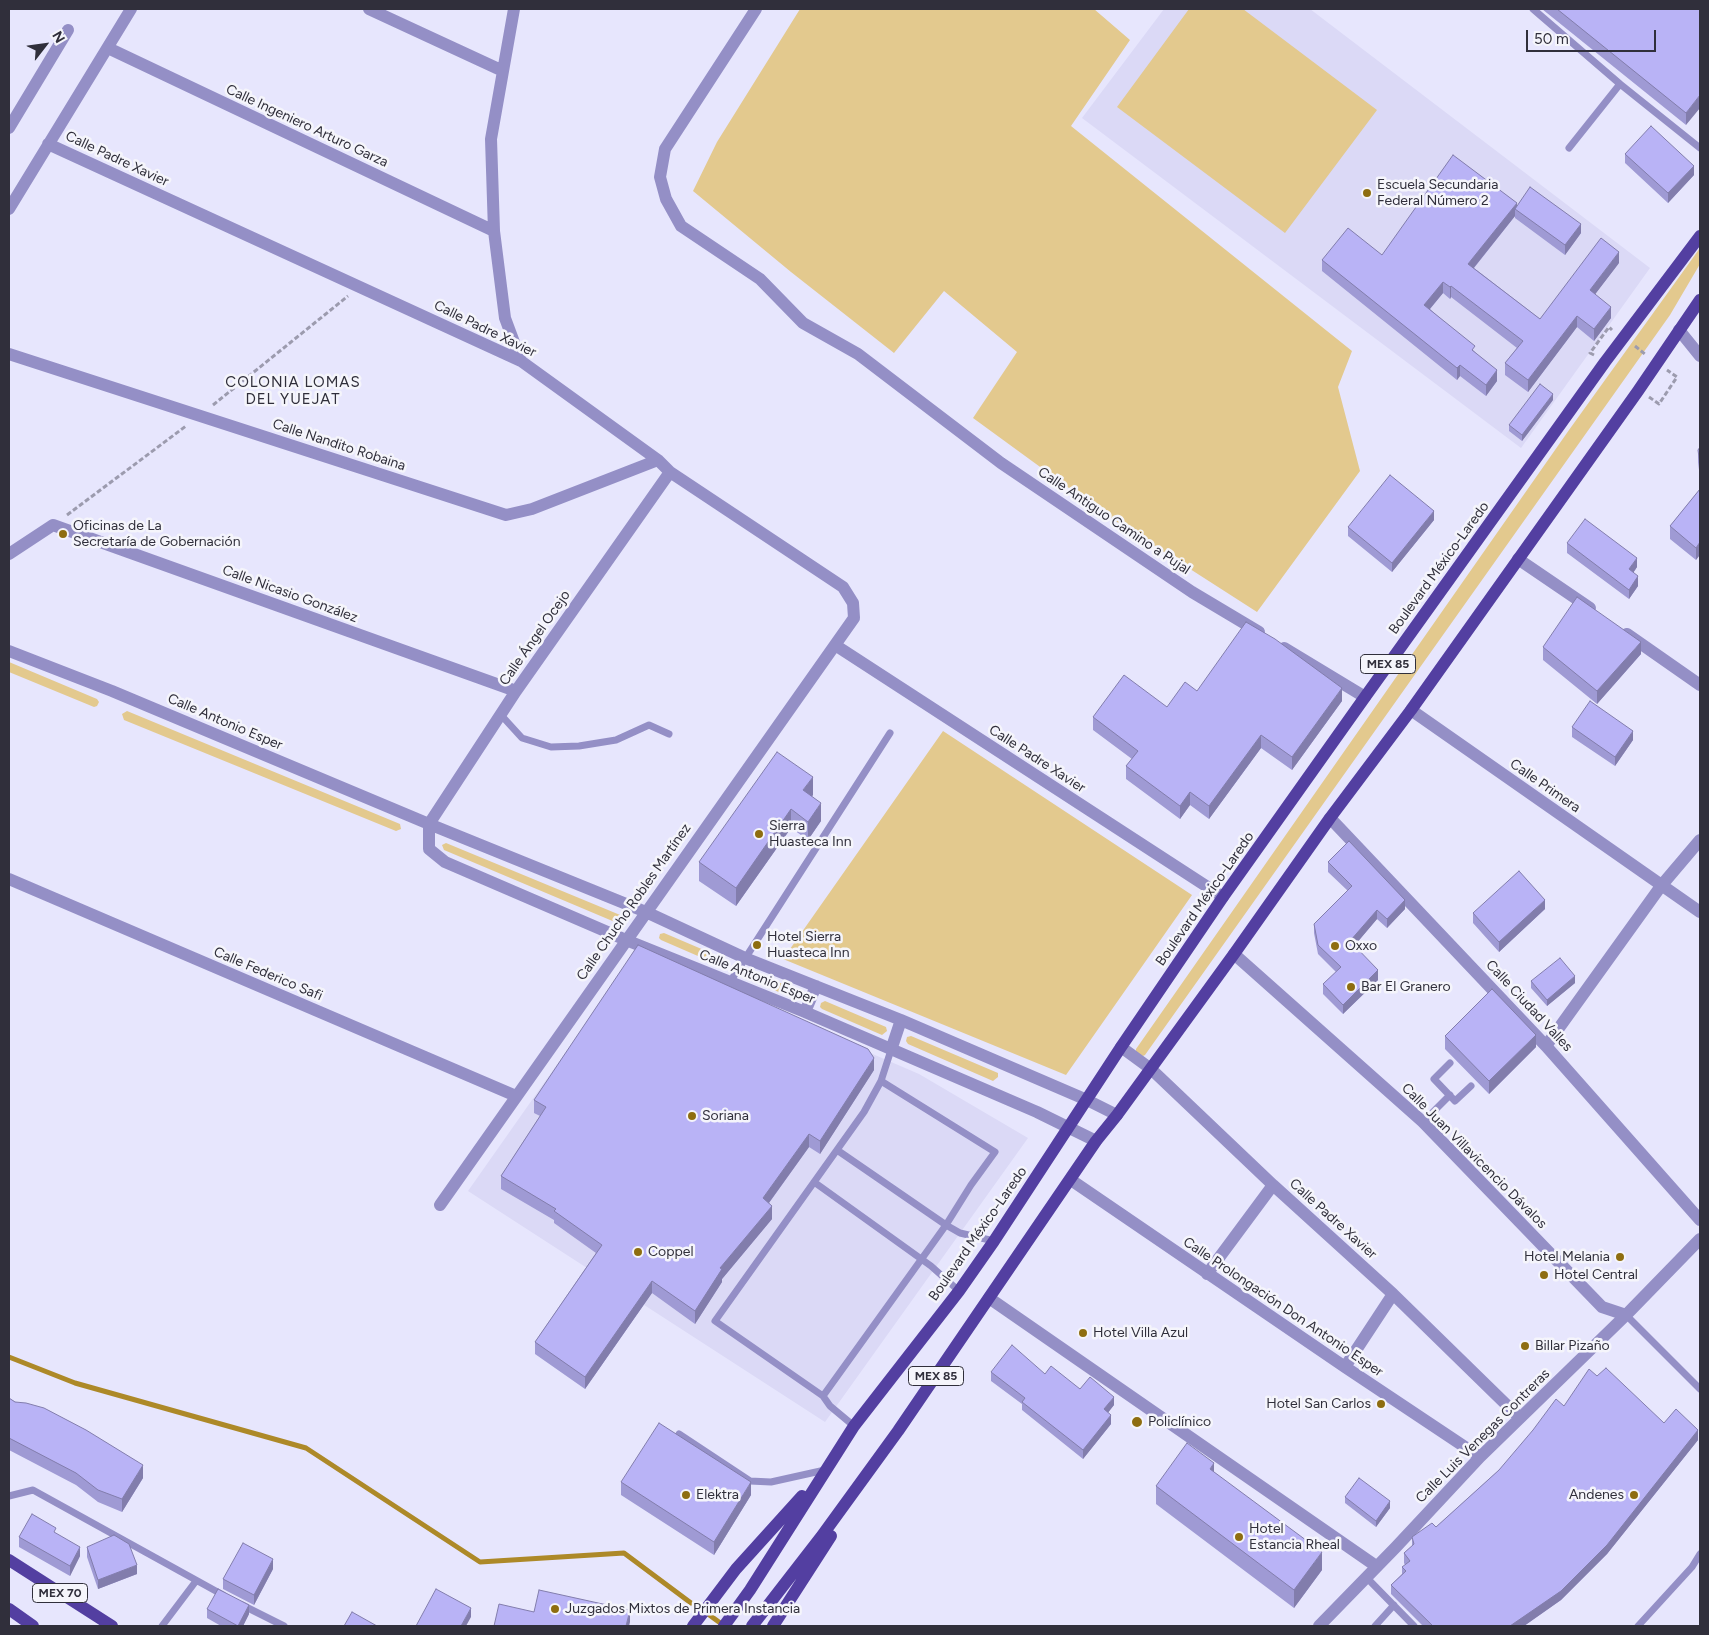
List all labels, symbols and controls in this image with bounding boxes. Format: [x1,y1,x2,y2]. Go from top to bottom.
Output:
north arrow [20,20,70,70]
scale bar [1529,20,1659,52]
text: N [48,28,68,46]
text: 50 m [1534,30,1569,48]
street label: Calle Ingeniero Arturo Garza [223,81,391,171]
street label: Calle Padre Xavier [63,128,171,190]
place label: Escuela Secundaria Federal Número 2 [1377,177,1498,210]
marker: Escuela Secundaria Federal Número 2 [1361,187,1373,199]
street label: Calle Padre Xavier [431,297,539,361]
district label: COLONIA LOMAS DEL YUEJAT [224,374,362,409]
street label: Calle Nandito Robaina [270,416,408,474]
street label: Calle Antiguo Camino a Pujal [1035,464,1193,578]
street label: Boulevard México-Laredo [1385,498,1493,638]
place label: Oficinas de La Secretaría de Gobernación [73,518,241,550]
marker: Oficinas de La Secretaría de Gobernación [57,528,69,540]
street label: Calle Nicasio González [220,562,360,626]
street label: Calle Ángel Ocejo [496,587,574,689]
road number: MEX 85 [1360,654,1416,674]
street label: Calle Antonio Esper [165,690,285,754]
street label: Calle Padre Xavier [986,721,1088,797]
street label: Calle Primera [1507,756,1583,816]
place label: Sierra Huasteca Inn [769,818,851,850]
street label: Calle Chucho Robles Martínez [573,820,695,984]
marker: Sierra Huasteca Inn [753,828,765,840]
street label: Boulevard México-Laredo [1152,829,1258,969]
place label: Hotel Sierra Huasteca Inn [767,929,849,962]
place label: Oxxo [1345,938,1377,954]
marker: Hotel Sierra Huasteca Inn [751,939,763,951]
marker: Oxxo [1329,940,1341,952]
street label: Calle Federico Safi [211,943,325,1005]
street label: Calle Antonio Esper [697,946,817,1008]
street label: Calle Ciudad Valles [1482,957,1576,1055]
place label: Bar El Granero [1361,979,1451,995]
marker: Bar El Granero [1345,981,1357,993]
street label: Calle Juan Villavicencio Dávalos [1398,1080,1550,1232]
place label: Soriana [702,1108,749,1124]
marker: Soriana [686,1110,698,1122]
street label: Boulevard México-Laredo [925,1164,1031,1304]
street label: Calle Padre Xavier [1286,1175,1380,1263]
street label: Calle Prolongación Don Antonio Esper [1180,1234,1386,1380]
place label: Coppel [648,1244,693,1260]
marker: Coppel [632,1246,644,1258]
place label: Hotel Melania [1524,1249,1610,1265]
marker: Hotel Melania [1614,1251,1626,1263]
place label: Hotel Central [1554,1267,1638,1283]
marker: Hotel Central [1538,1269,1550,1281]
place label: Hotel Villa Azul [1093,1325,1188,1341]
marker: Hotel Villa Azul [1077,1327,1089,1339]
place label: Billar Pizaño [1535,1338,1610,1354]
marker: Billar Pizaño [1519,1340,1531,1352]
road number: MEX 85 [908,1366,964,1385]
street label: Calle Luis Venegas Contreras [1413,1366,1553,1506]
place label: Hotel San Carlos [1266,1396,1371,1412]
marker: Hotel San Carlos [1375,1398,1387,1410]
place label: Policlínico [1148,1414,1211,1430]
marker: Policlínico [1130,1415,1144,1429]
place label: Elektra [696,1487,739,1503]
place label: Andenes [1569,1487,1624,1503]
marker: Elektra [680,1489,692,1501]
marker: Andenes [1628,1489,1640,1501]
place label: Hotel Estancia Rheal [1249,1521,1340,1554]
marker: Hotel Estancia Rheal [1233,1531,1245,1543]
road number: MEX 70 [32,1584,88,1602]
place label: Juzgados Mixtos de Primera Instancia [565,1601,800,1617]
marker: Juzgados Mixtos de Primera Instancia [549,1603,561,1615]

